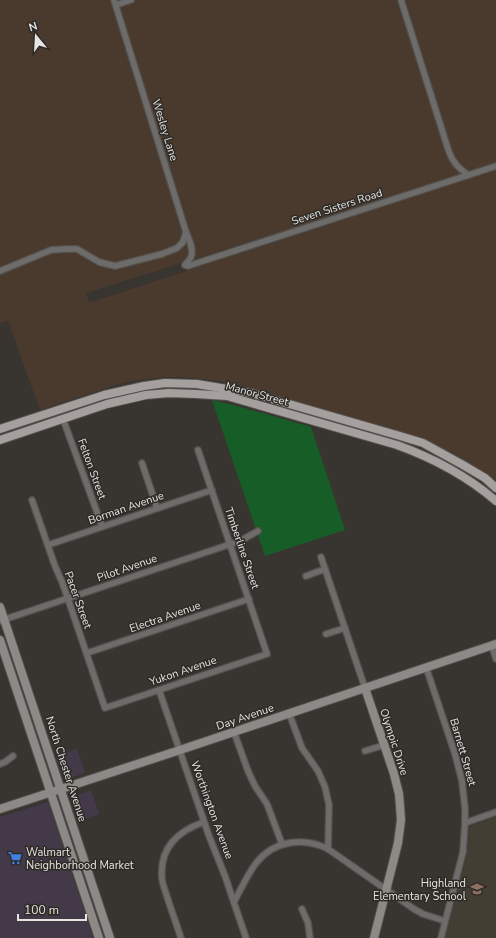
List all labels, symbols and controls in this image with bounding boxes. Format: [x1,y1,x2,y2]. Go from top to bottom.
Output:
north arrow [16,16,56,56]
text: N [27,19,39,35]
street label: Wesley Lane [148,97,182,163]
street label: Seven Sisters Road [290,185,384,229]
street label: Manor Street [224,378,290,410]
street label: Felton Street [74,436,110,502]
street label: Borman Avenue [86,488,166,528]
street label: Timberline Street [221,505,263,591]
street label: Pilot Avenue [95,551,159,585]
street label: Pacer Street [61,569,95,631]
street label: Electra Avenue [127,598,203,636]
street label: Yukon Avenue [147,652,219,690]
street label: Day Avenue [214,700,276,734]
street label: Olympic Drive [376,707,412,778]
street label: North Chester Avenue [42,714,90,824]
street label: Barnett Street [446,716,480,788]
street label: Worthington Avenue [187,759,237,861]
place label: Walmart Neighborhood Market [26,845,134,873]
supermarket icon: Walmart Neighborhood Market [7,850,23,866]
place label: Highland Elementary School [373,876,467,904]
school or university icon: Highland Elementary School [469,881,485,897]
scale bar [18,896,86,922]
text: 100 m [24,902,59,918]

